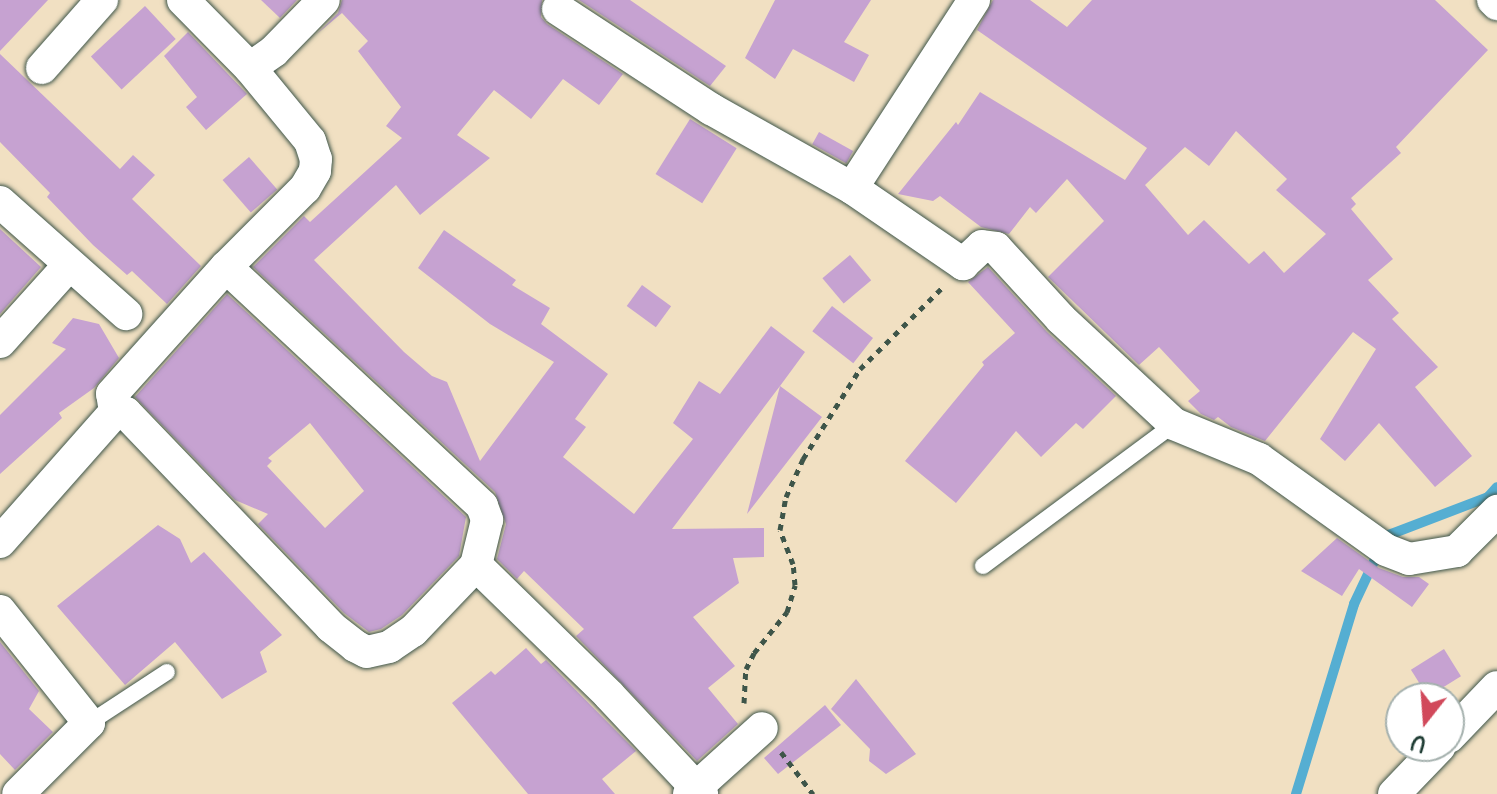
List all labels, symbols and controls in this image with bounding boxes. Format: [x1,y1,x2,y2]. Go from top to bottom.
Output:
north arrow [1385,682,1465,762]
text: U [1408,728,1430,759]

